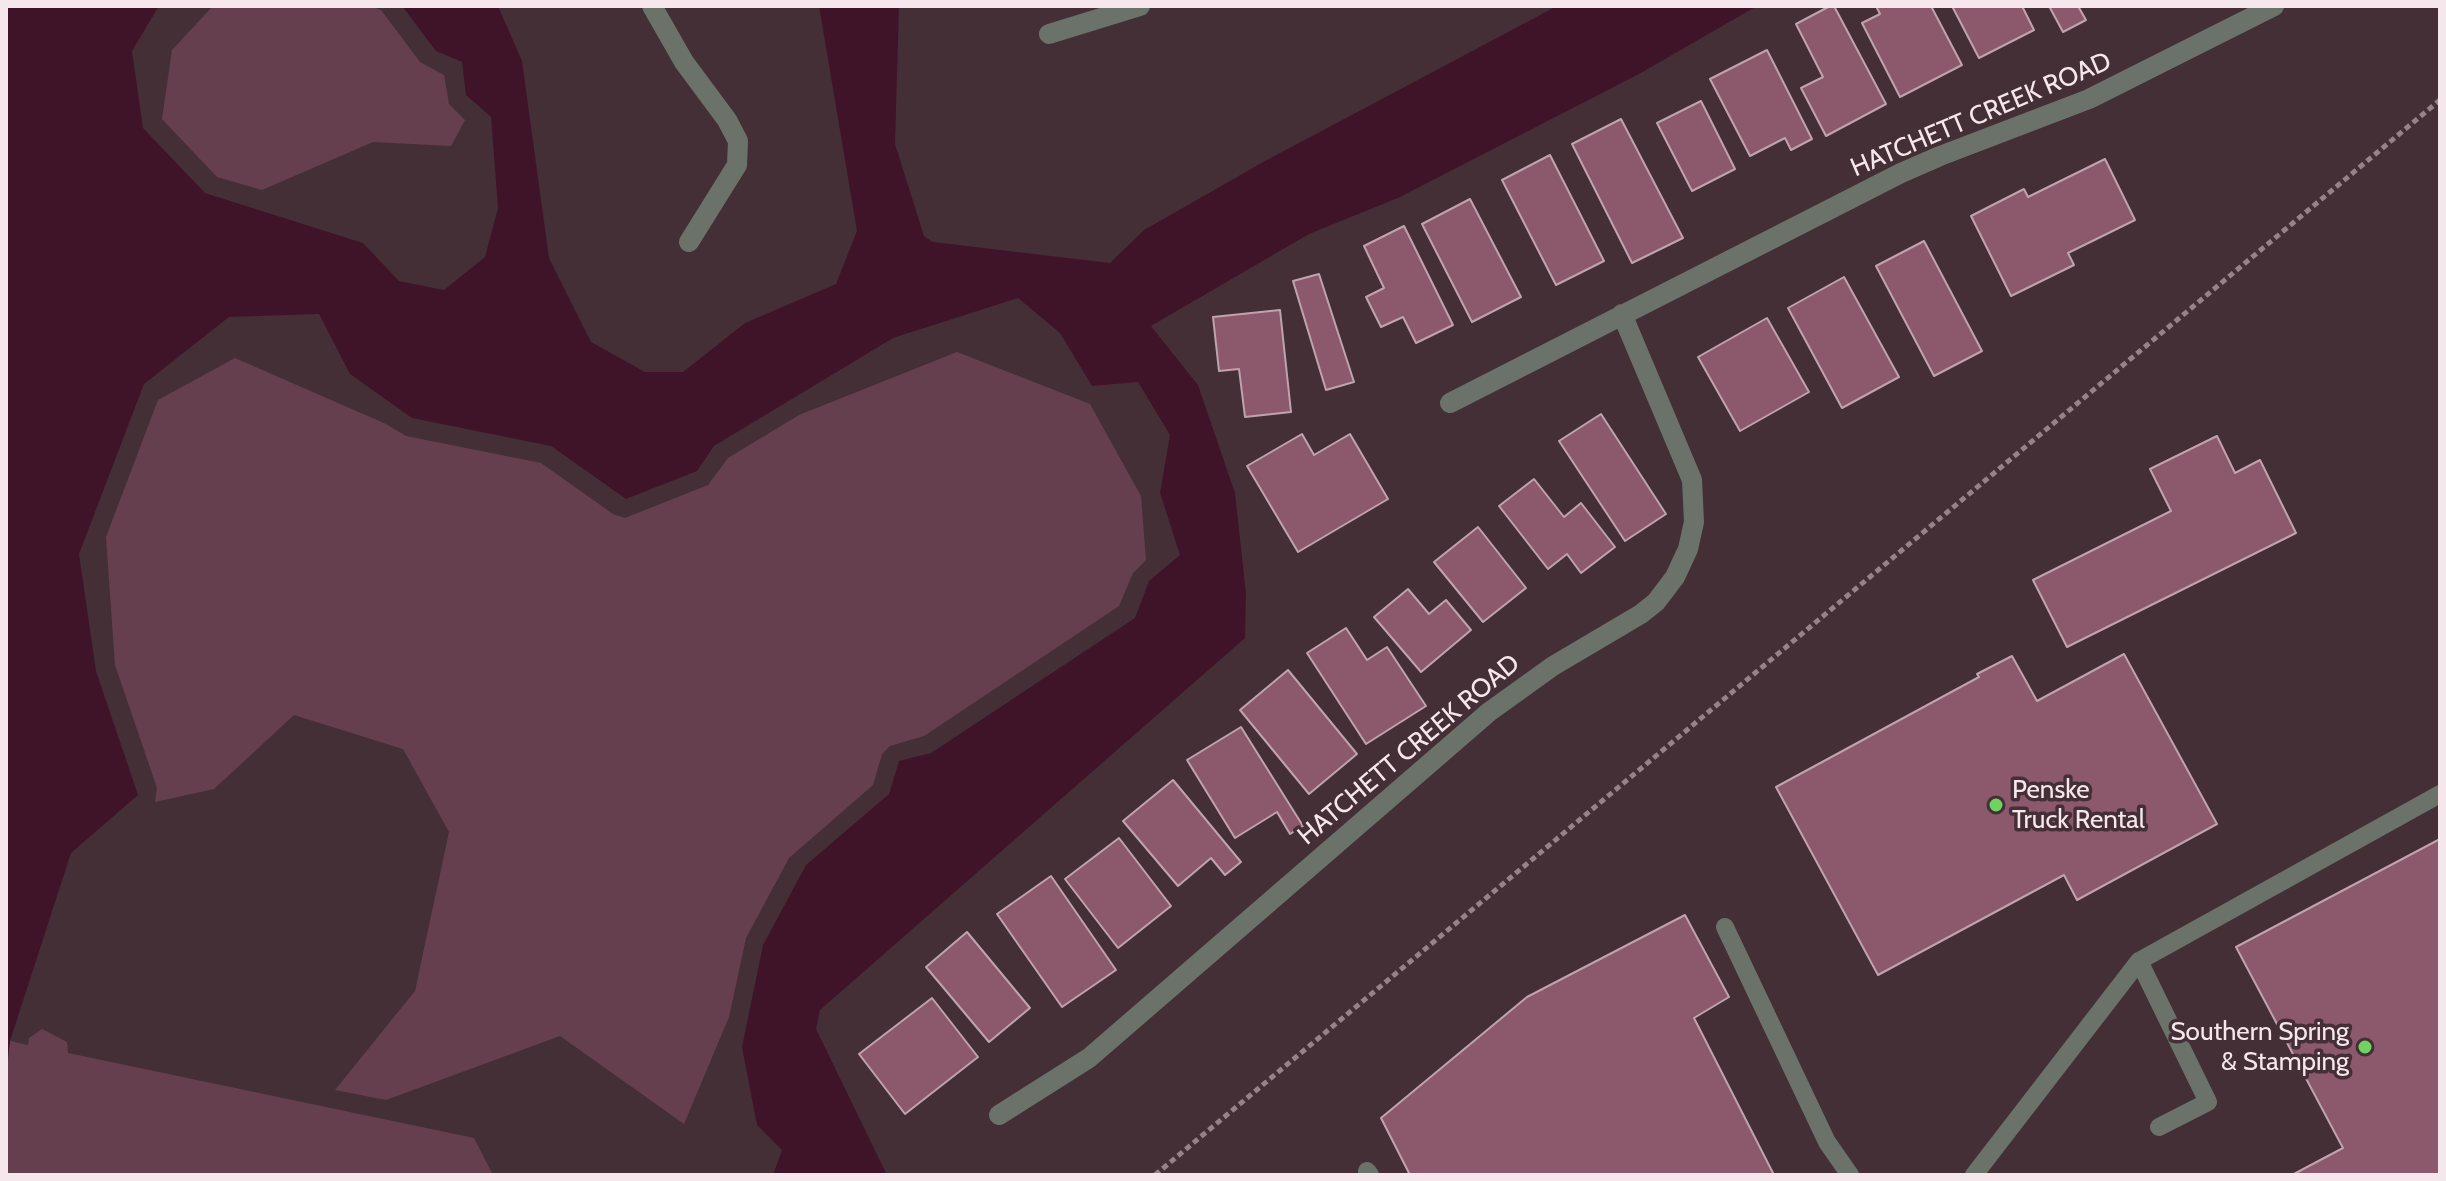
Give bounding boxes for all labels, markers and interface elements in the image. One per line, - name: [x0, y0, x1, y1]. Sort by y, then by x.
- street label: HATCHETT CREEK ROAD: [1846, 46, 2116, 184]
- street label: HATCHETT CREEK ROAD: [1292, 648, 1526, 852]
- place label: Penske Truck Rental: [2012, 774, 2145, 836]
- marker: Penske Truck Rental: [1987, 796, 2005, 814]
- place label: Southern Spring & Stamping: [2170, 1016, 2349, 1078]
- marker: Southern Spring & Stamping: [2356, 1038, 2374, 1056]

